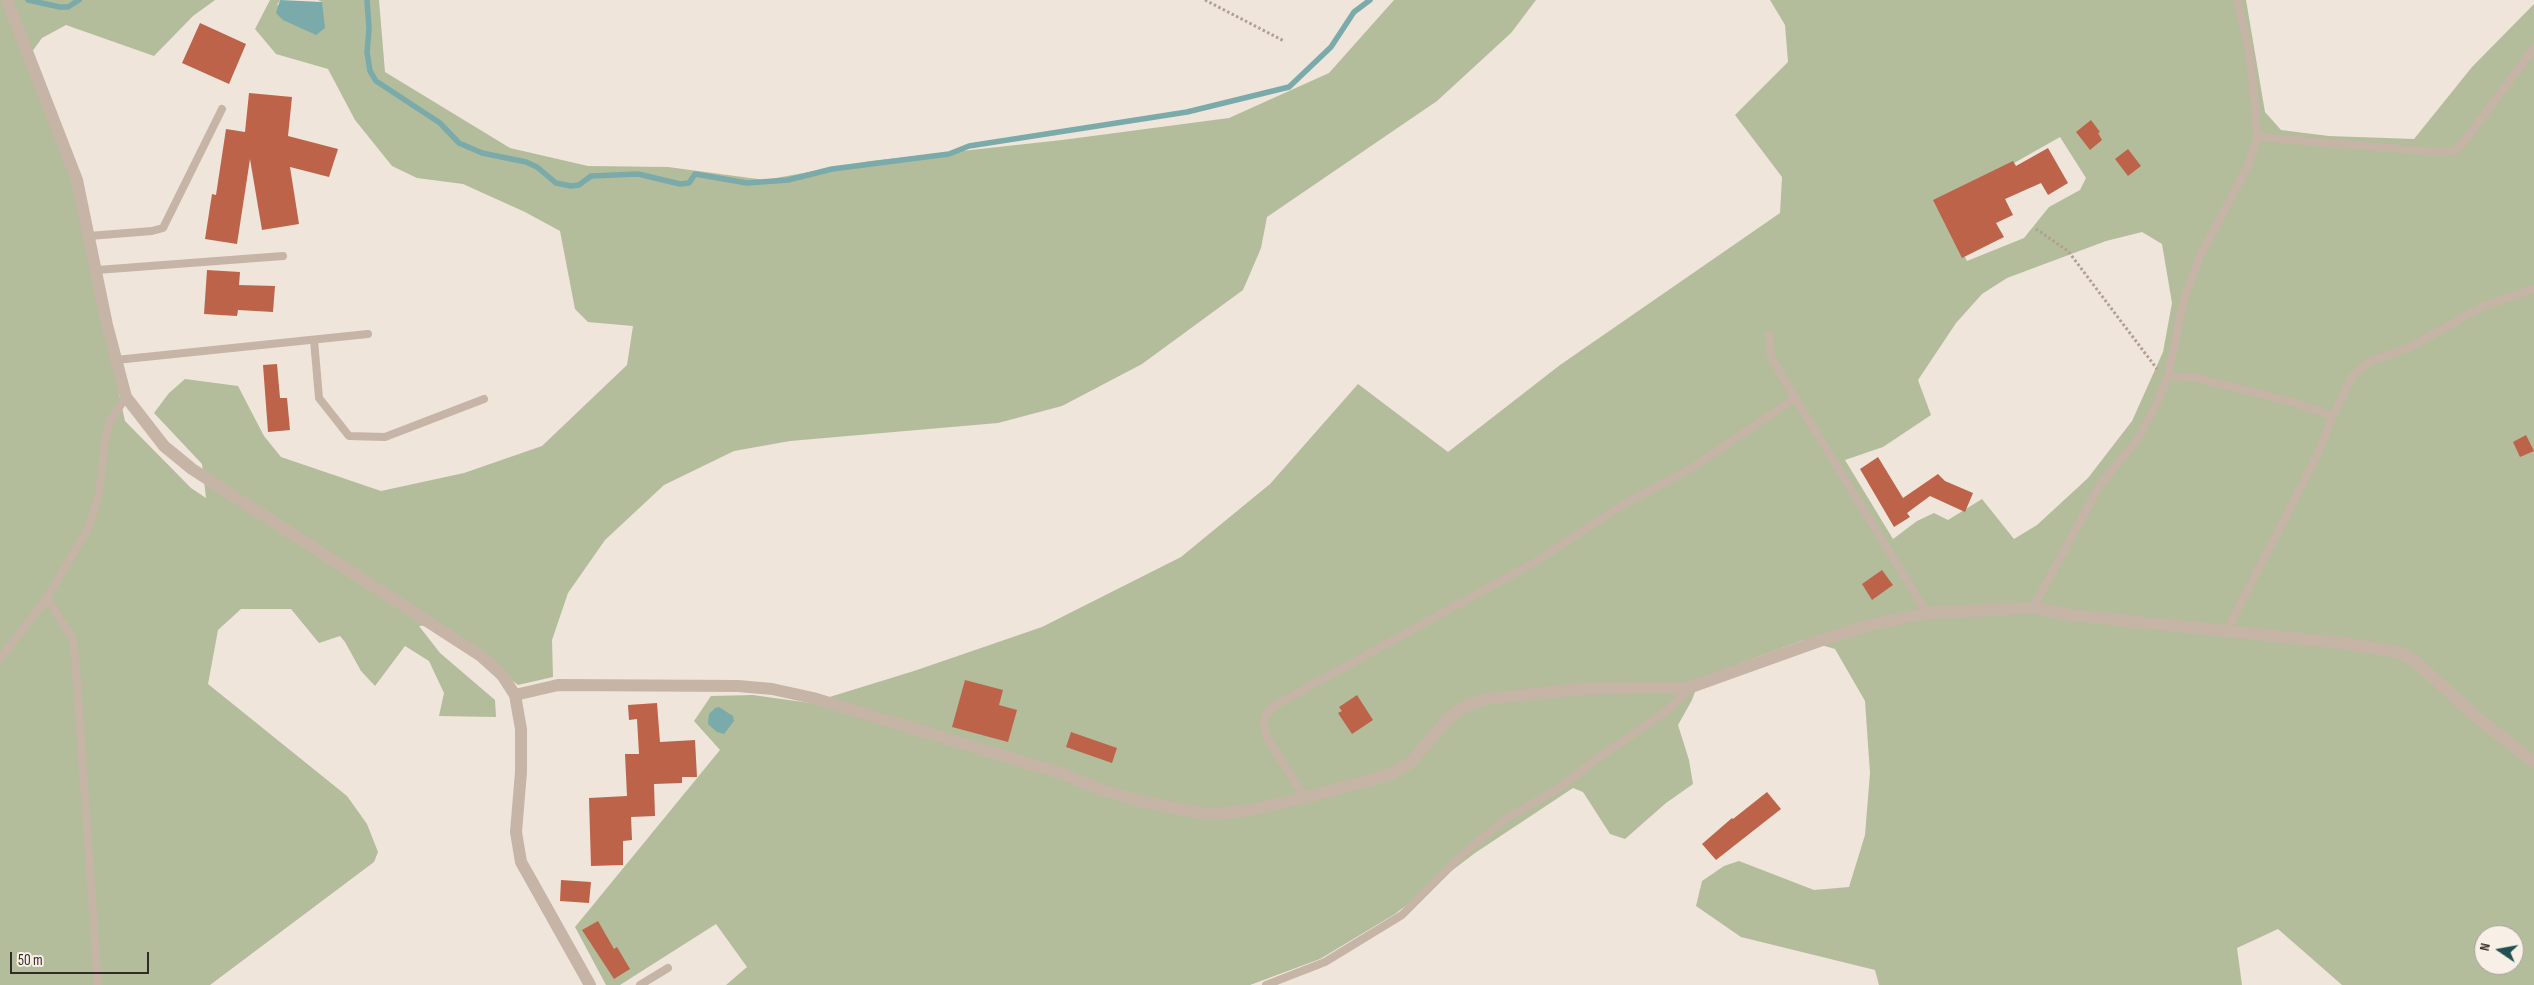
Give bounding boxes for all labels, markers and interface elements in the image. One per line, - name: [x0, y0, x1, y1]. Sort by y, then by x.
- north arrow: [2474, 925, 2524, 975]
- scale bar: [12, 942, 151, 974]
- text: N: [2476, 942, 2494, 952]
- text: 50 m: [18, 951, 43, 970]

